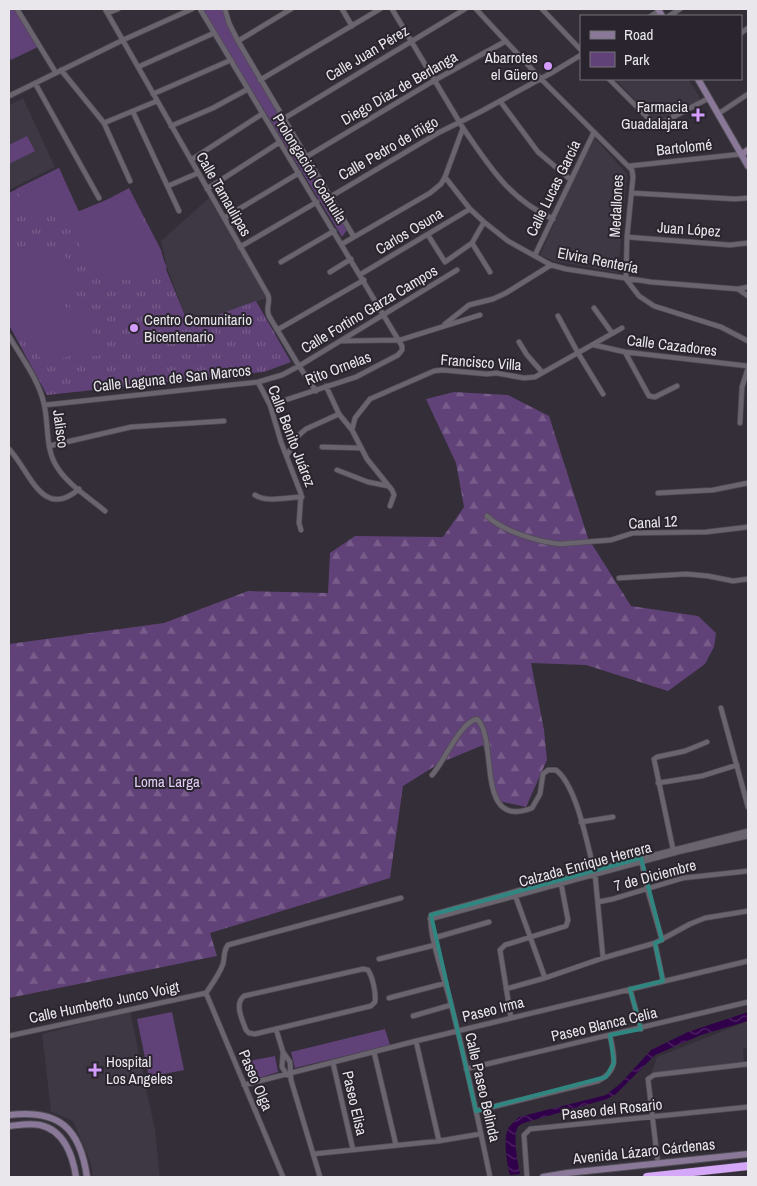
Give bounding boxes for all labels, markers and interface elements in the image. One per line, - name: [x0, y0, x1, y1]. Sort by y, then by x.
- legend: [580, 15, 742, 80]
- street label: Calle Juan Pérez: [321, 20, 413, 86]
- text: Road: [624, 24, 653, 45]
- street label: Diego Díaz de Berlanga: [337, 46, 461, 130]
- place label: Abarrotes el Güero: [484, 47, 538, 85]
- text: Park: [624, 49, 650, 70]
- marker: Abarrotes el Güero: [542, 60, 554, 72]
- place label: Farmacia Guadalajara: [621, 96, 688, 134]
- street label: Prolongación Coahuila: [268, 109, 352, 227]
- marker: Farmacia Guadalajara: [692, 109, 704, 121]
- street label: Calle Pedro de Iñigo: [334, 111, 442, 185]
- street label: Bartolomé: [655, 134, 713, 160]
- street label: Calle Lucas García: [521, 136, 585, 240]
- street label: Calle Tamaulipas: [191, 148, 257, 240]
- street label: Medallones: [604, 174, 628, 238]
- street label: Carlos Osuna: [371, 203, 447, 259]
- street label: Juan López: [657, 216, 721, 242]
- street label: Elvira Rentería: [556, 242, 640, 278]
- street label: Calle Fortino Garza Campos: [297, 260, 441, 358]
- place label: Centro Comunitario Bicentenario: [144, 309, 252, 347]
- marker: Centro Comunitario Bicentenario: [128, 322, 140, 334]
- street label: Calle Cazadores: [626, 329, 718, 361]
- street label: Rito Ornelas: [302, 346, 374, 390]
- street label: Francisco Villa: [440, 349, 522, 375]
- street label: Calle Laguna de San Marcos: [92, 359, 252, 397]
- street label: Calle Benito Juárez: [263, 382, 321, 490]
- street label: Jalisco: [48, 409, 74, 450]
- street label: Canal 12: [628, 510, 678, 534]
- park label: Loma Larga: [134, 771, 200, 792]
- street label: Calzada Enrique Herrera: [516, 836, 654, 892]
- street label: 7 de Diciembre: [612, 854, 698, 896]
- street label: Calle Humberto Junco Voigt: [27, 976, 182, 1028]
- street label: Paseo Irma: [460, 991, 526, 1027]
- street label: Paseo Blanca Celia: [549, 1002, 659, 1046]
- street label: Calle Paseo Belinda: [460, 1030, 506, 1144]
- street label: Paseo Olga: [234, 1046, 278, 1114]
- place label: Hospital Los Angeles: [106, 1051, 173, 1089]
- marker: Hospital Los Angeles: [88, 1063, 102, 1077]
- street label: Paseo Elisa: [337, 1069, 373, 1137]
- street label: Paseo del Rosario: [561, 1093, 664, 1125]
- street label: Avenida Lázaro Cárdenas: [571, 1133, 716, 1169]

